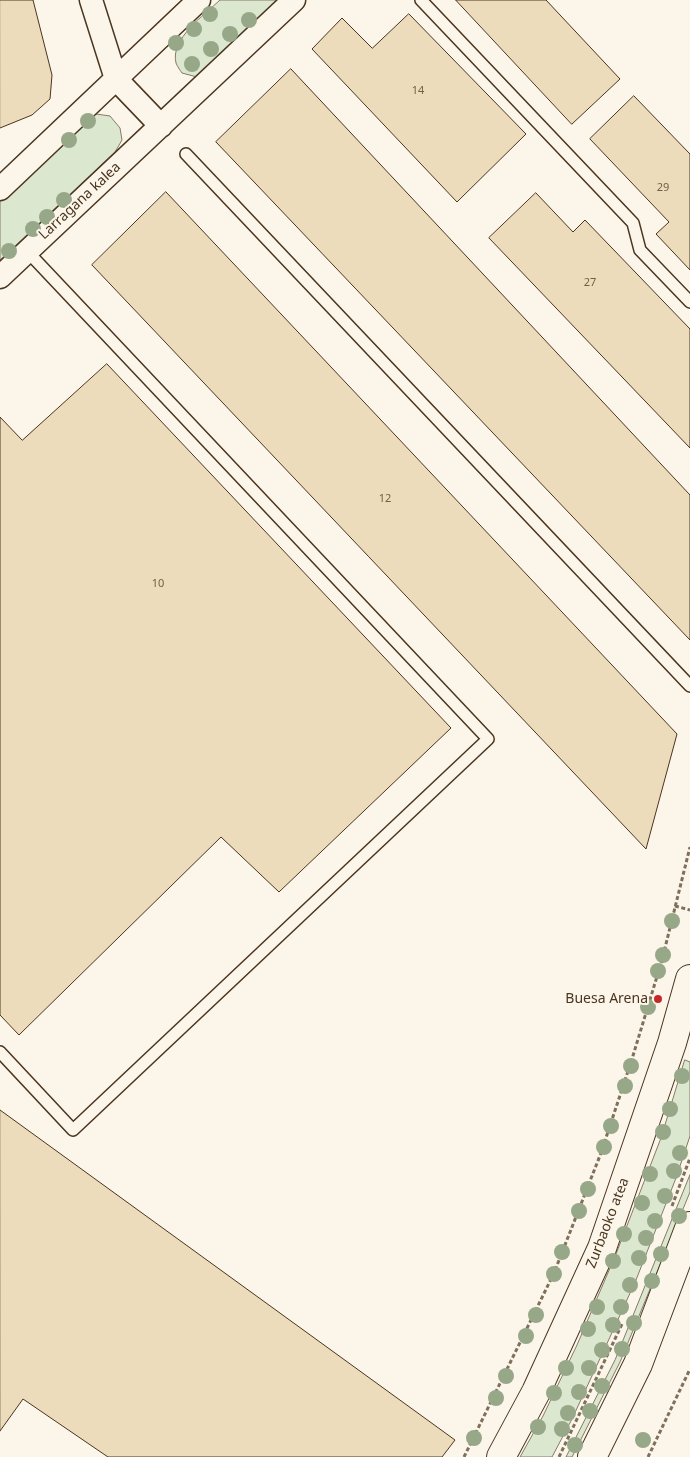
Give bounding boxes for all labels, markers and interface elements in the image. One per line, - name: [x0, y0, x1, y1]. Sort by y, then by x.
- house number: 14: [412, 84, 424, 98]
- street label: Larragana kalea: [36, 159, 124, 243]
- house number: 29: [657, 181, 669, 195]
- house number: 27: [584, 276, 596, 290]
- house number: 12: [379, 492, 391, 506]
- house number: 10: [152, 577, 164, 591]
- place label: Buesa Arena: [565, 991, 648, 1007]
- marker: Buesa Arena: [652, 993, 664, 1005]
- street label: Zurbaoko atea: [583, 1175, 633, 1271]

